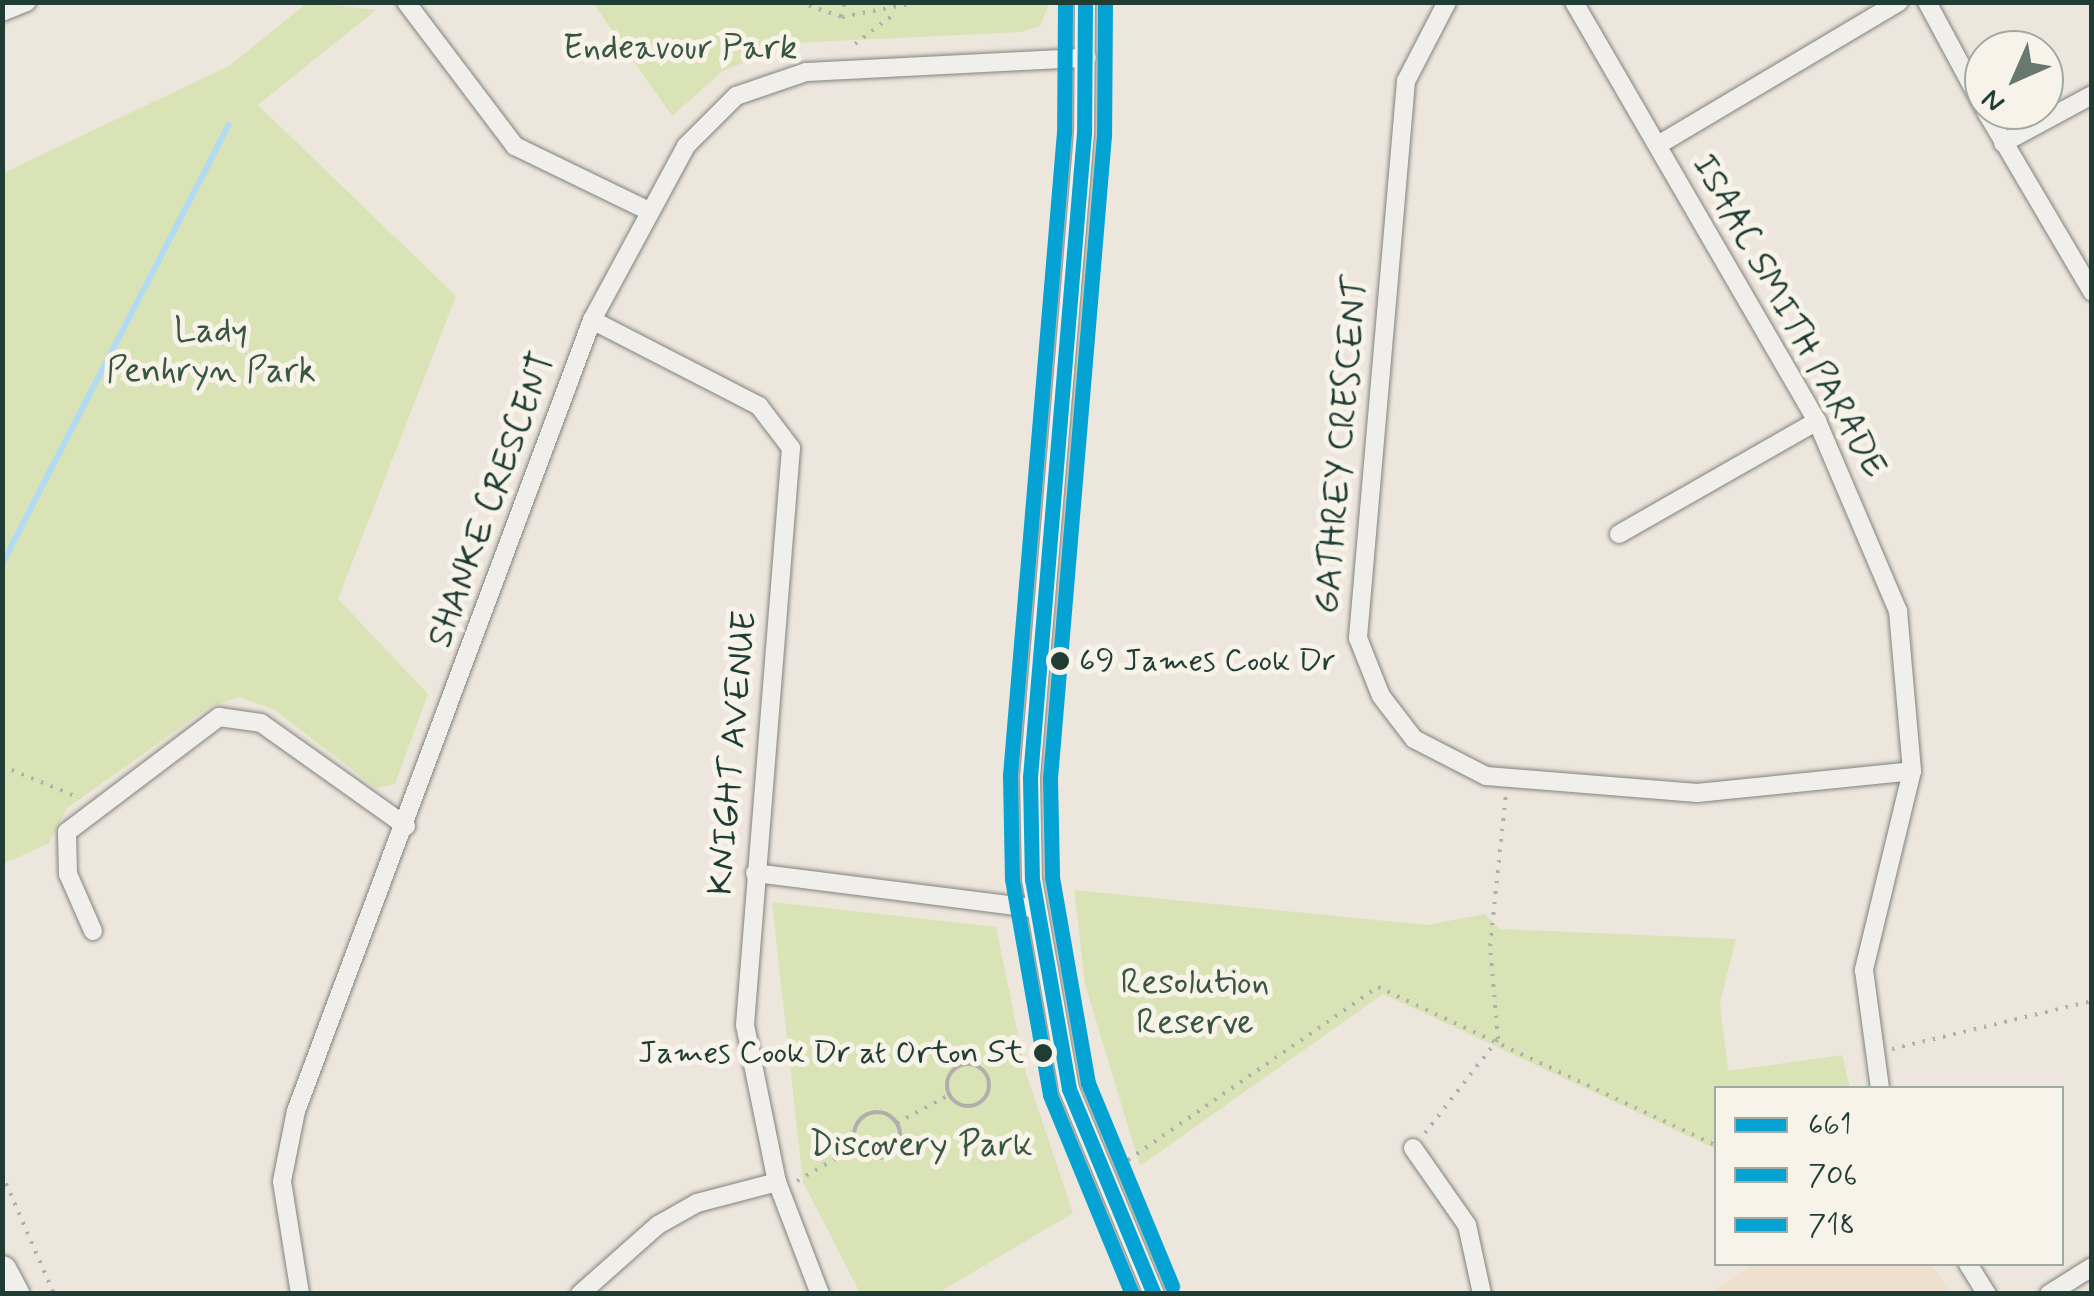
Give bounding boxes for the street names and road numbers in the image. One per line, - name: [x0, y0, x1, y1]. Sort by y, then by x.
- street label: ISAAC SMITH PARADE: [1682, 147, 1896, 485]
- street label: GATHREY CRESCENT: [1306, 271, 1378, 619]
- street label: SHANKE CRESCENT: [417, 340, 567, 660]
- street label: KNIGHT AVENUE: [700, 610, 766, 896]

